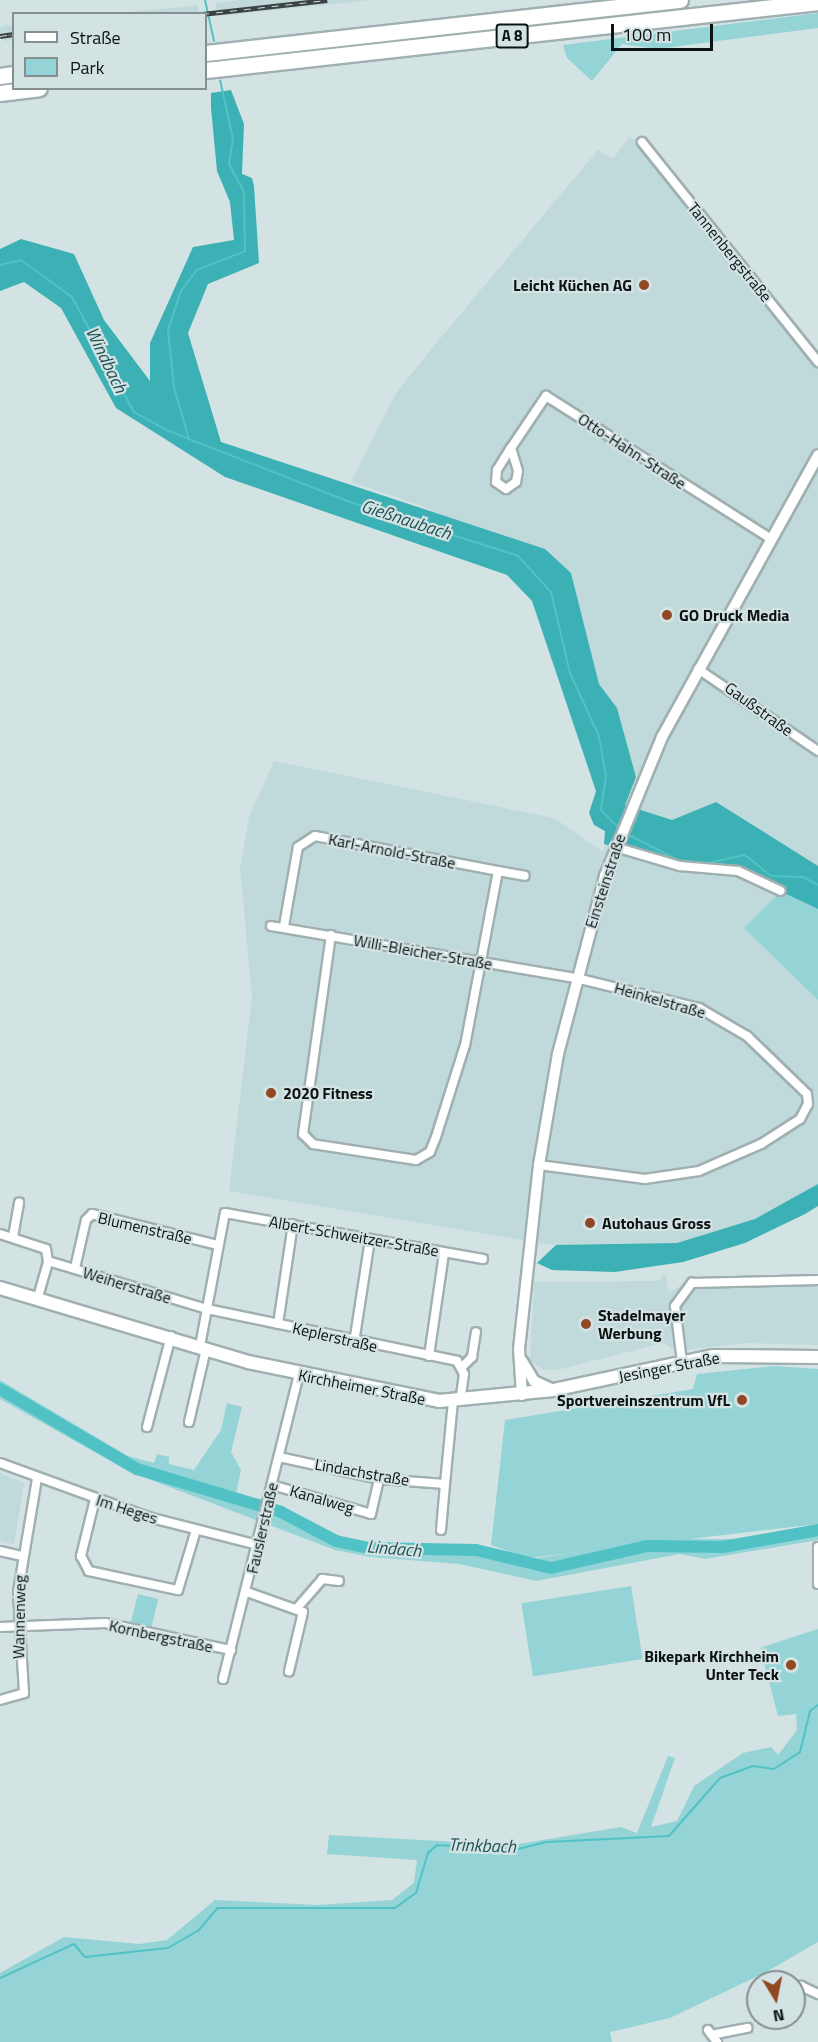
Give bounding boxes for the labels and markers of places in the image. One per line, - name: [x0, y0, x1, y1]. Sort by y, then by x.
- place label: Leicht Küchen AG: [513, 275, 632, 295]
- marker: Leicht Küchen AG: [637, 278, 651, 292]
- place label: GO Druck Media: [679, 605, 790, 625]
- marker: GO Druck Media: [660, 608, 674, 622]
- place label: 2020 Fitness: [283, 1083, 373, 1103]
- marker: 2020 Fitness: [264, 1086, 278, 1100]
- place label: Autohaus Gross: [602, 1213, 711, 1233]
- marker: Autohaus Gross: [583, 1216, 597, 1230]
- place label: Stadelmayer Werbung: [598, 1305, 685, 1343]
- marker: Stadelmayer Werbung: [579, 1317, 593, 1331]
- place label: Sportvereinszentrum VfL: [557, 1390, 730, 1410]
- marker: Sportvereinszentrum VfL: [735, 1393, 749, 1407]
- place label: Bikepark Kirchheim Unter Teck: [644, 1646, 779, 1684]
- marker: Bikepark Kirchheim Unter Teck: [784, 1658, 798, 1672]

